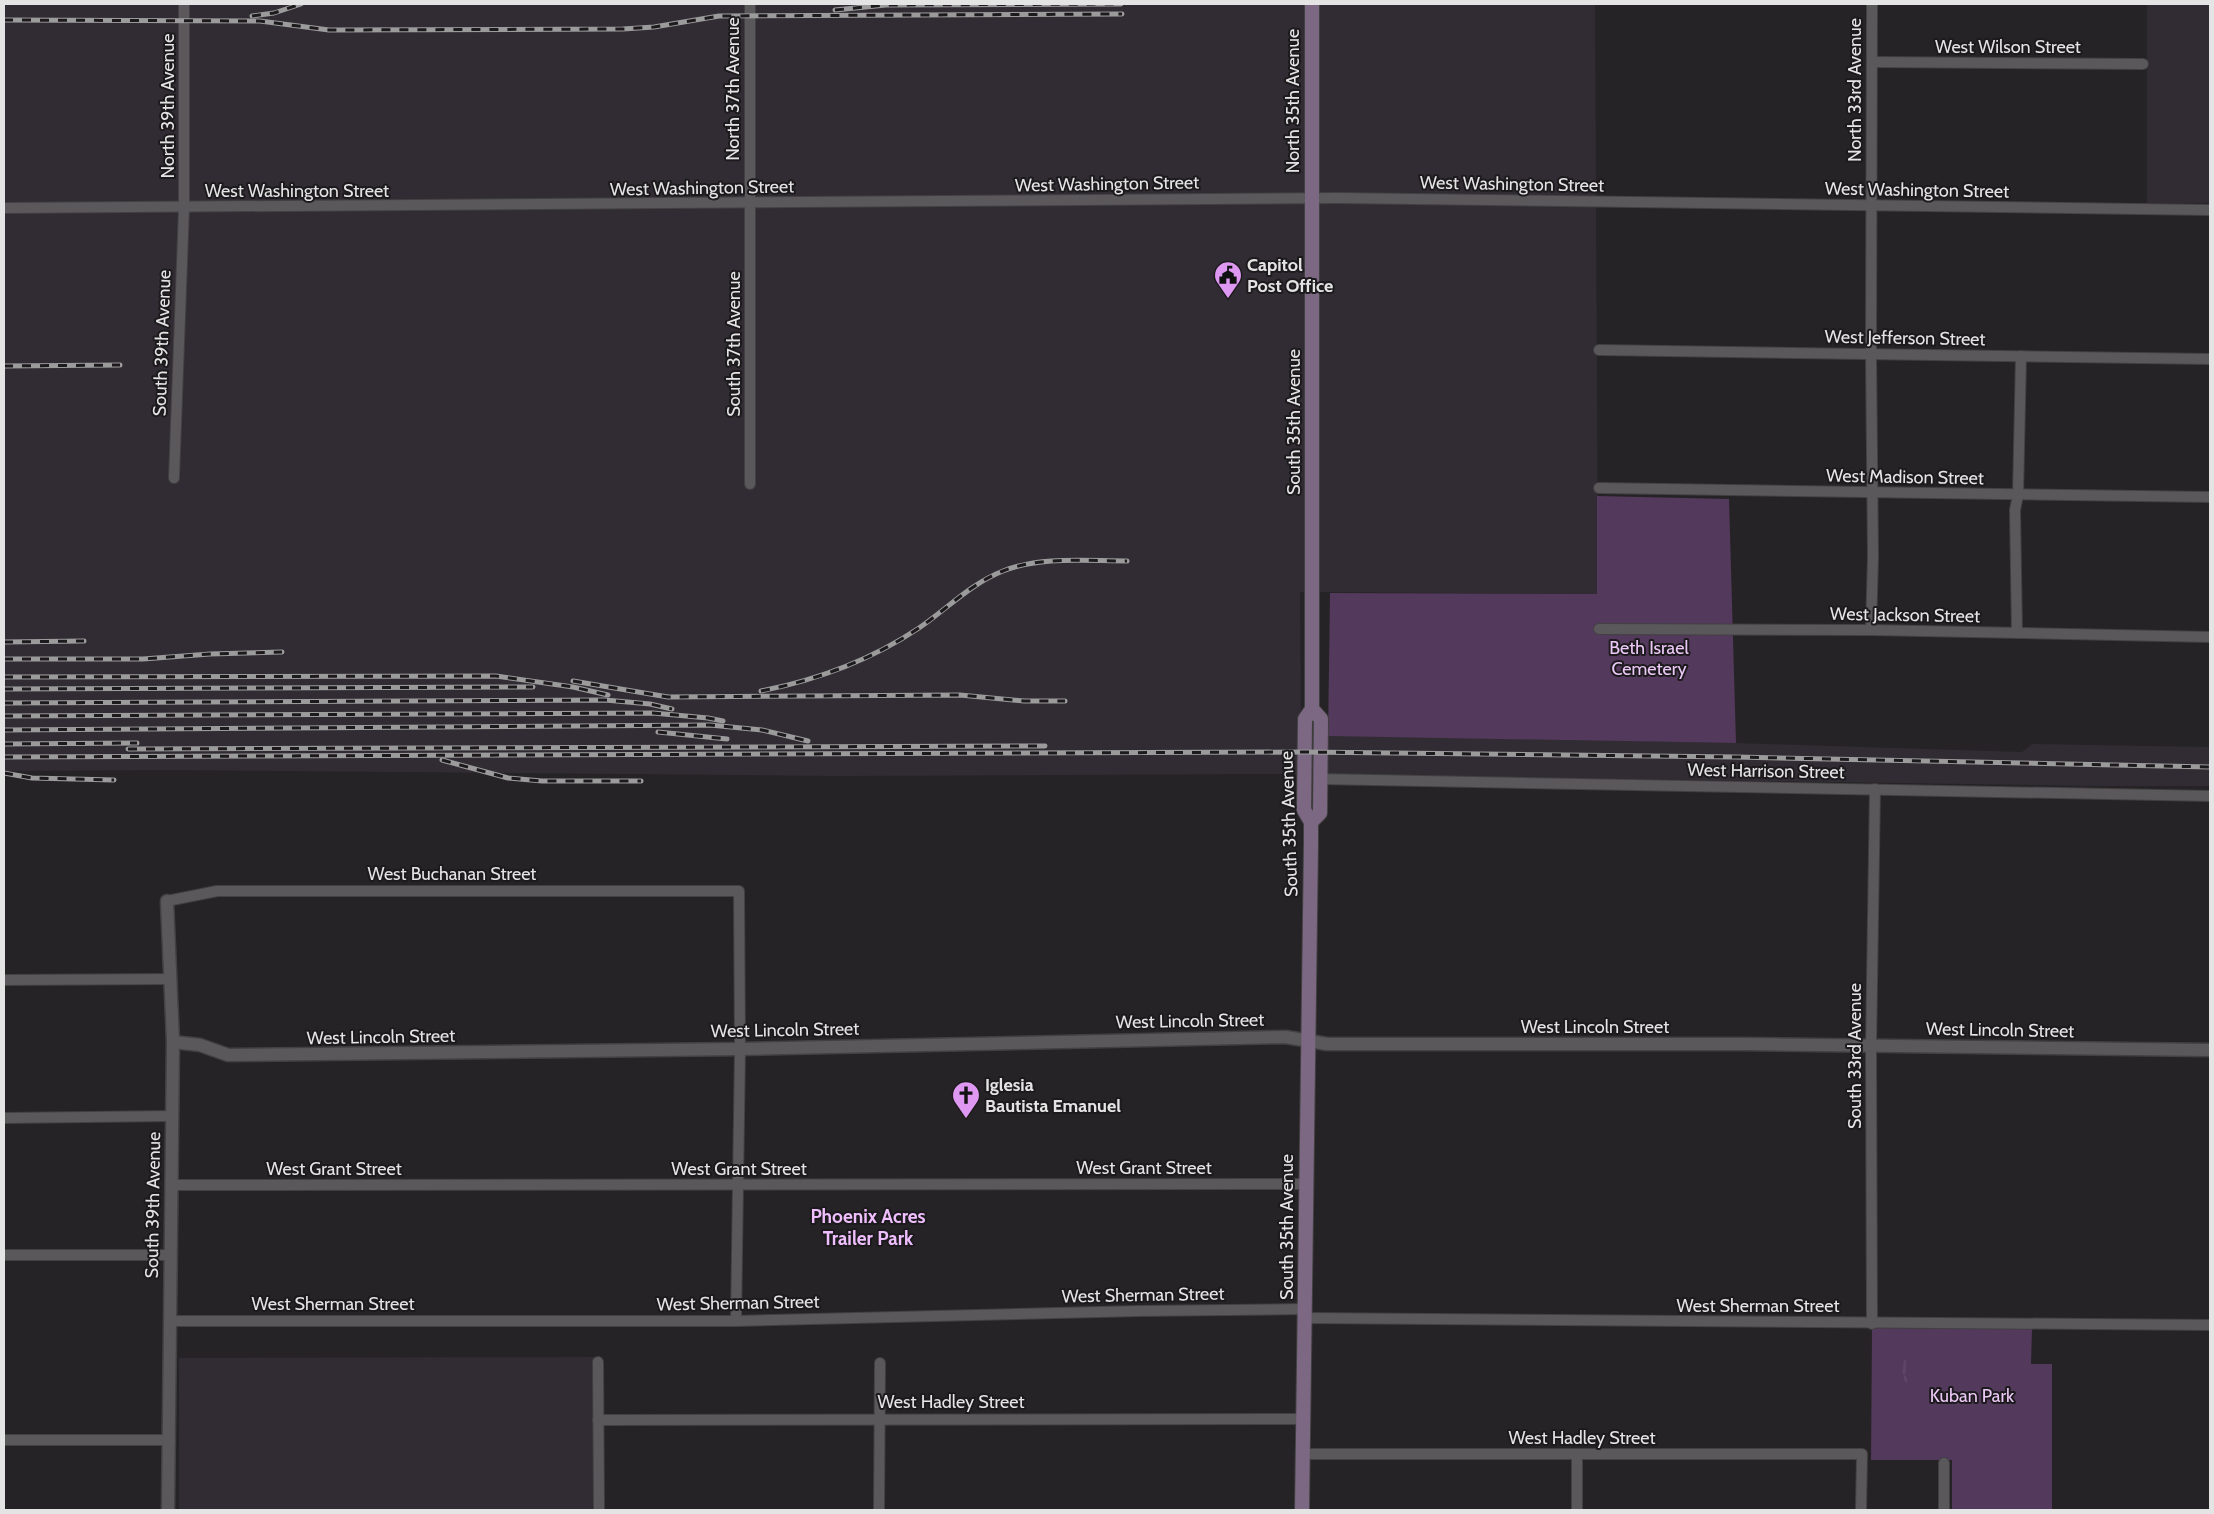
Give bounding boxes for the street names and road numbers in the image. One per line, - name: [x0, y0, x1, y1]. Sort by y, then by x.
- street label: North 37th Avenue: [722, 17, 744, 161]
- street label: North 33rd Avenue: [1844, 18, 1866, 162]
- street label: North 35th Avenue: [1282, 29, 1304, 173]
- street label: North 39th Avenue: [157, 34, 179, 178]
- street label: West Wilson Street: [1935, 36, 2081, 58]
- street label: West Washington Street: [1015, 171, 1199, 197]
- street label: West Washington Street: [1420, 171, 1604, 197]
- street label: West Washington Street: [610, 175, 794, 201]
- street label: West Washington Street: [1825, 177, 2009, 203]
- street label: West Washington Street: [205, 180, 389, 202]
- street label: South 39th Avenue: [148, 269, 176, 417]
- street label: South 37th Avenue: [723, 271, 745, 417]
- street label: West Jefferson Street: [1824, 326, 1986, 350]
- street label: South 35th Avenue: [1283, 349, 1305, 495]
- street label: West Madison Street: [1826, 465, 1984, 489]
- street label: West Jackson Street: [1830, 603, 1980, 627]
- street label: South 35th Avenue: [1275, 751, 1303, 897]
- street label: West Harrison Street: [1687, 759, 1845, 783]
- street label: West Buchanan Street: [368, 863, 536, 885]
- street label: South 33rd Avenue: [1844, 983, 1866, 1129]
- street label: West Lincoln Street: [1116, 1009, 1264, 1033]
- street label: West Lincoln Street: [1521, 1016, 1669, 1038]
- street label: West Lincoln Street: [711, 1018, 859, 1042]
- street label: West Lincoln Street: [1926, 1018, 2074, 1042]
- street label: West Lincoln Street: [307, 1025, 455, 1049]
- street label: South 39th Avenue: [141, 1131, 165, 1279]
- street label: South 35th Avenue: [1276, 1154, 1298, 1300]
- street label: West Grant Street: [1076, 1157, 1212, 1179]
- street label: West Grant Street: [266, 1158, 402, 1180]
- street label: West Grant Street: [671, 1158, 807, 1180]
- street label: West Sherman Street: [1061, 1283, 1225, 1307]
- street label: West Sherman Street: [656, 1291, 820, 1315]
- street label: West Sherman Street: [252, 1293, 414, 1315]
- street label: West Sherman Street: [1677, 1295, 1839, 1317]
- street label: West Hadley Street: [878, 1391, 1024, 1413]
- street label: West Hadley Street: [1509, 1427, 1655, 1449]

